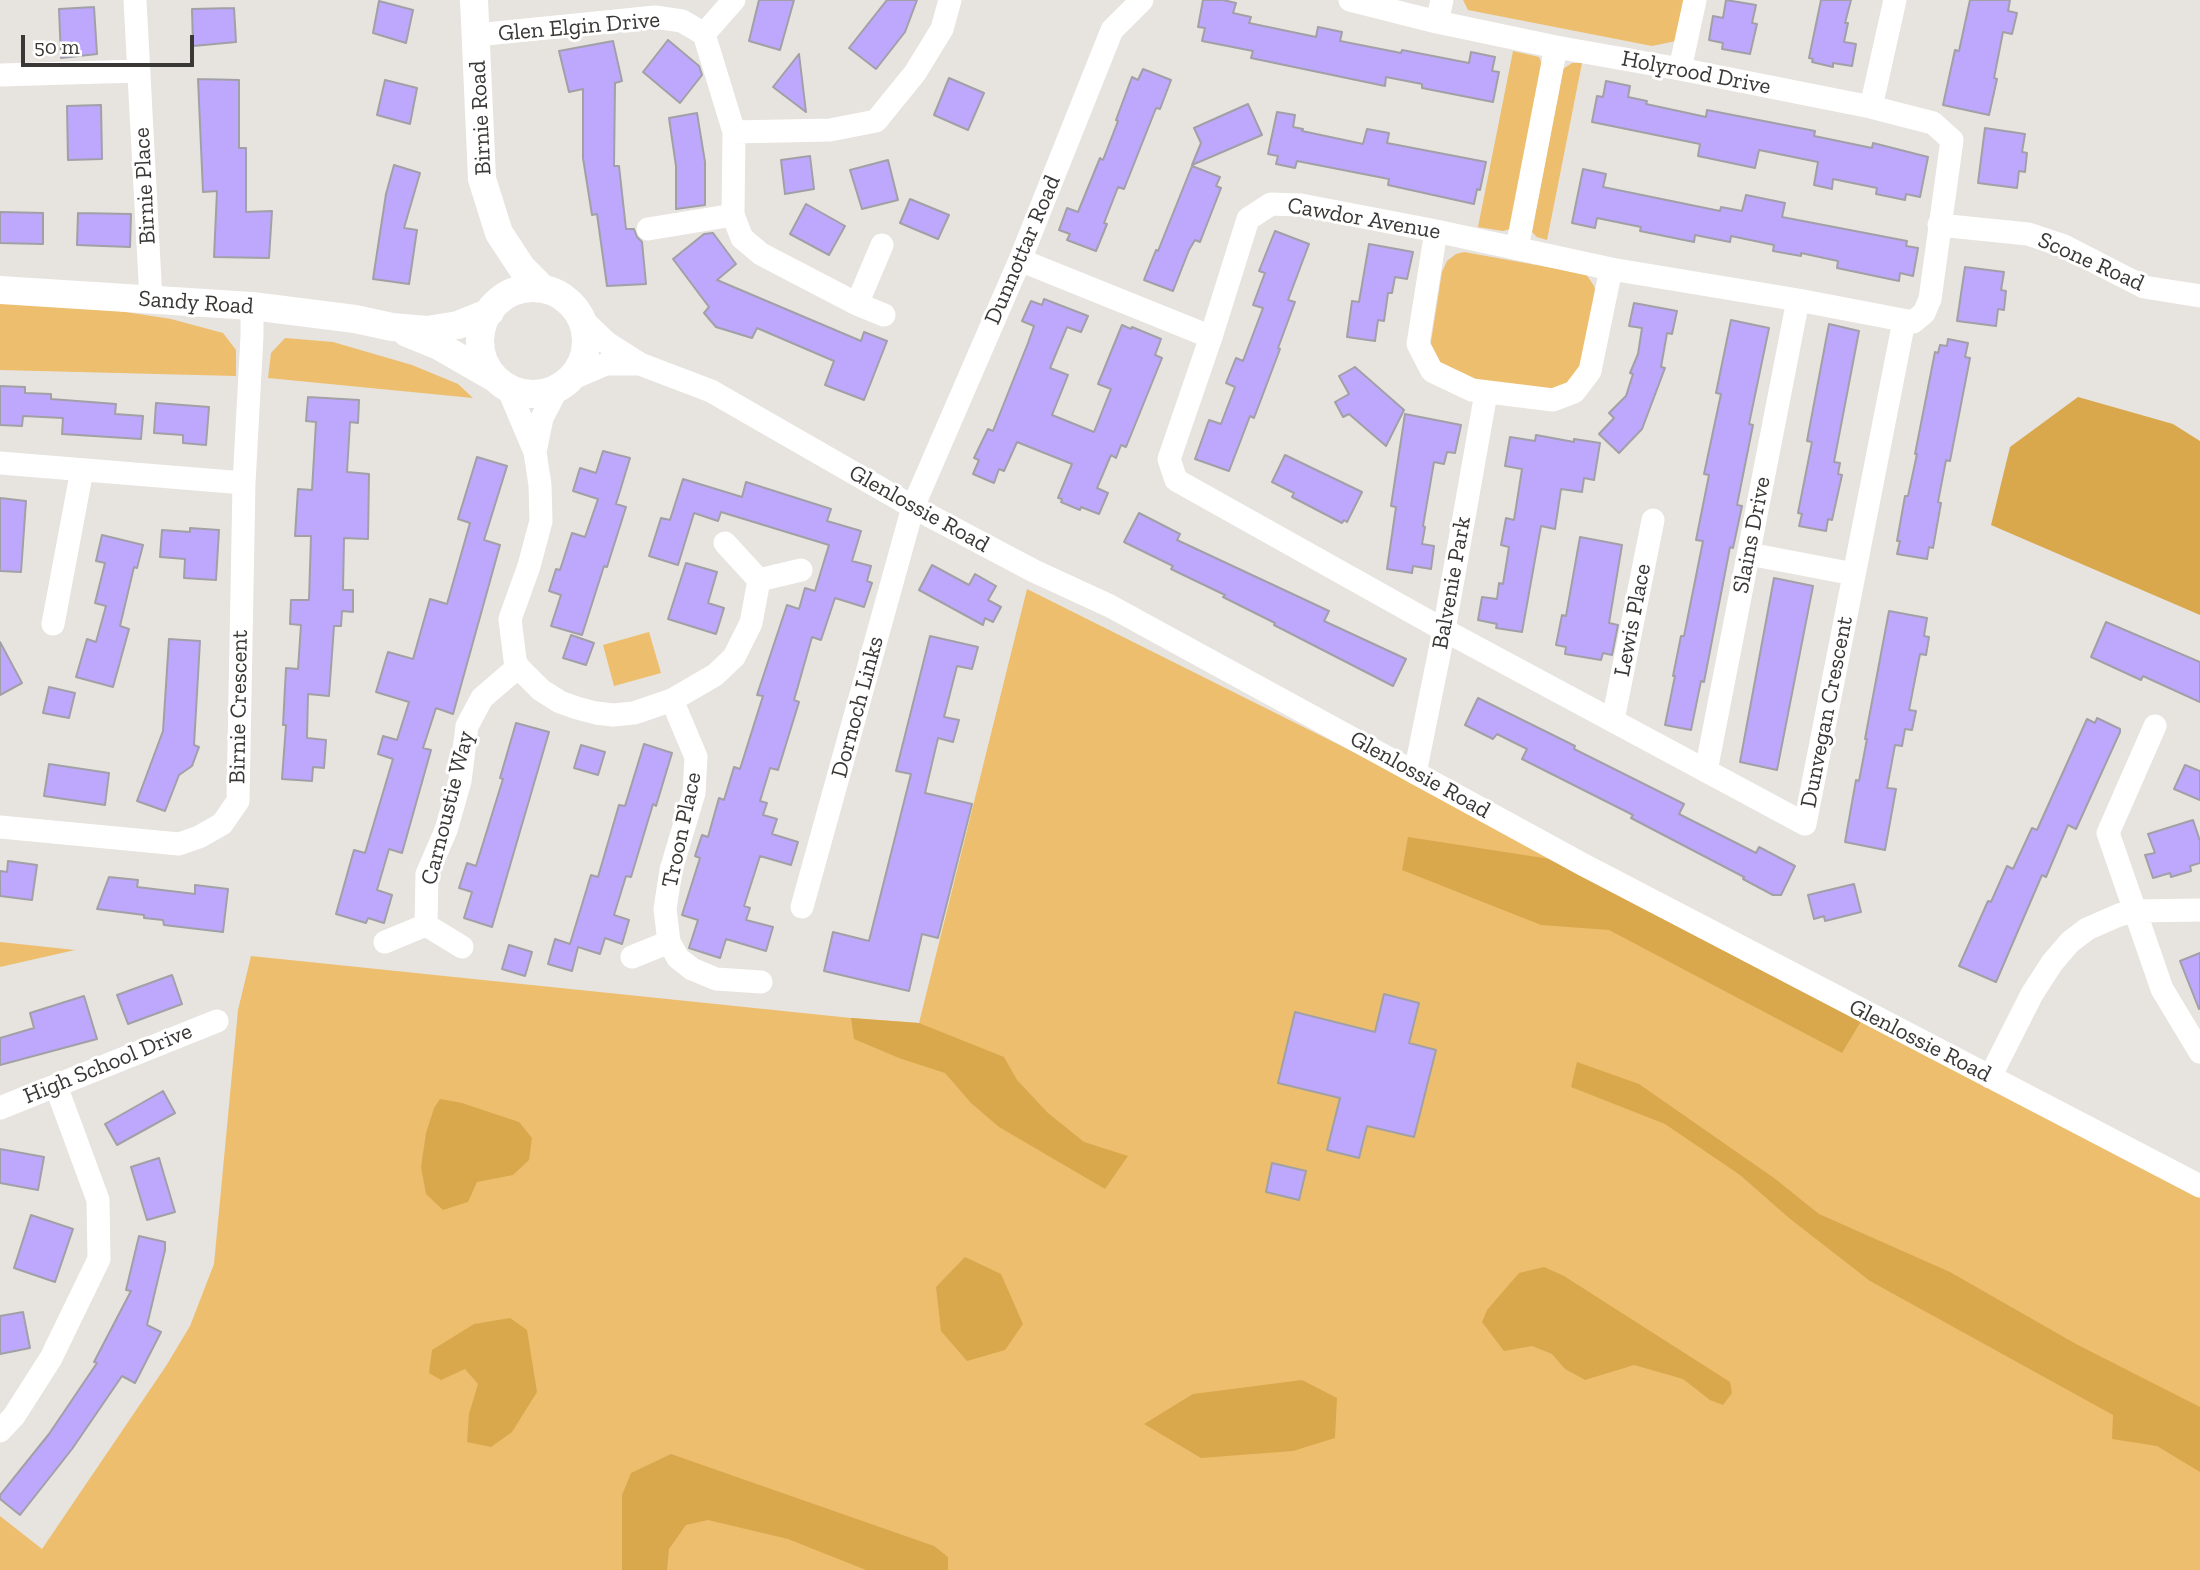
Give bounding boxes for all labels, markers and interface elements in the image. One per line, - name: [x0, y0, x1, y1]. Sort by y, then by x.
- street label: Glen Elgin Drive: [497, 6, 661, 48]
- scale bar: [24, 21, 198, 65]
- text: 50 m: [34, 34, 80, 59]
- street label: Holyrood Drive: [1619, 45, 1773, 101]
- street label: Birnie Road: [464, 60, 498, 176]
- street label: Birnie Place: [128, 127, 162, 245]
- street label: Dunnottar Road: [979, 171, 1067, 329]
- street label: Cawdor Avenue: [1285, 192, 1443, 246]
- street label: Scone Road: [2034, 226, 2148, 298]
- street label: Sandy Road: [137, 285, 255, 321]
- street label: Glenlossie Road: [844, 459, 994, 559]
- street label: Slains Drive: [1727, 474, 1777, 596]
- street label: Balvenie Park: [1427, 514, 1477, 652]
- street label: Lewis Place: [1609, 561, 1657, 679]
- street label: Dunvegan Crescent: [1795, 614, 1859, 810]
- street label: Birnie Crescent: [224, 630, 254, 784]
- street label: Dornoch Links: [826, 633, 890, 781]
- street label: Glenlossie Road: [1345, 725, 1495, 825]
- street label: Carnoustie Way: [416, 728, 480, 888]
- street label: Troon Place: [656, 770, 708, 890]
- street label: Glenlossie Road: [1844, 993, 1996, 1089]
- street label: High School Drive: [20, 1018, 196, 1110]

